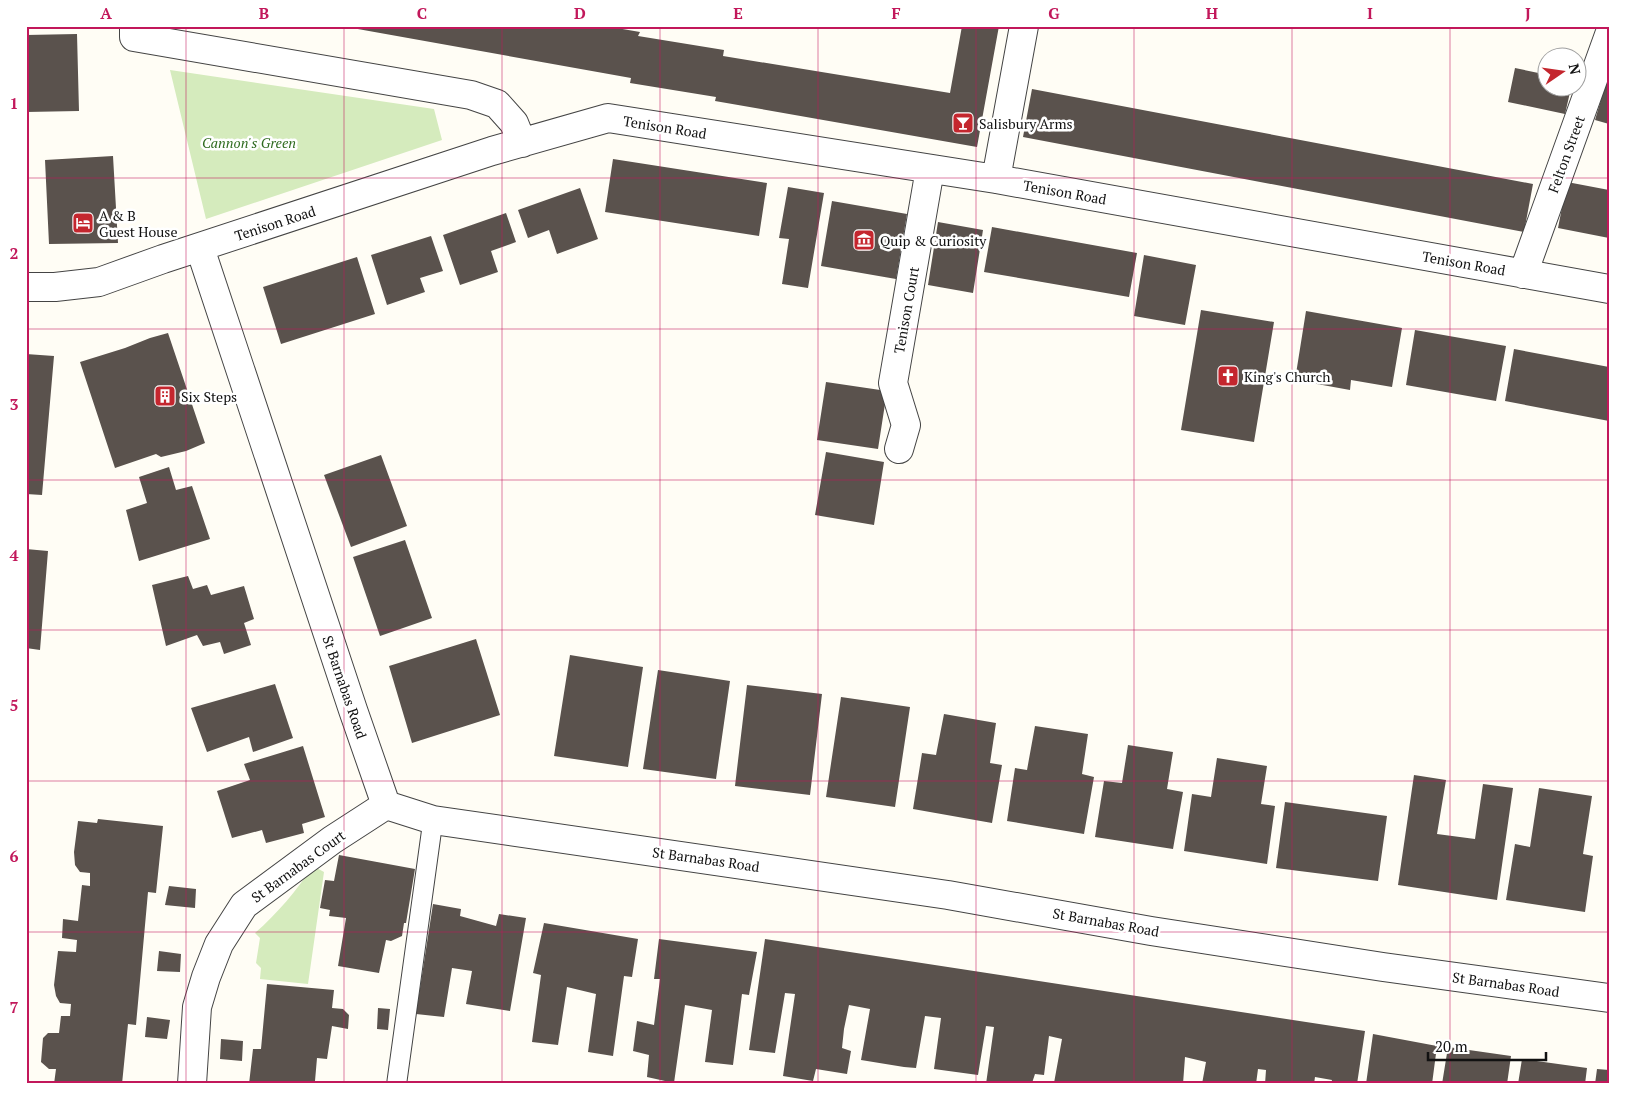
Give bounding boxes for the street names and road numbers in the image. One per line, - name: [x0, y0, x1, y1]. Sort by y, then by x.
- street label: Tenison Road: [622, 111, 708, 143]
- street label: Felton Street: [1543, 112, 1589, 195]
- street label: Tenison Road: [1022, 175, 1108, 209]
- street label: Tenison Road: [232, 201, 318, 245]
- street label: Tenison Road: [1421, 246, 1507, 280]
- street label: Tenison Court: [889, 264, 923, 355]
- street label: St Barnabas Road: [318, 633, 372, 741]
- street label: St Barnabas Court: [247, 825, 349, 907]
- street label: St Barnabas Road: [651, 842, 761, 876]
- street label: St Barnabas Road: [1051, 903, 1161, 941]
- street label: St Barnabas Road: [1451, 967, 1561, 1001]

